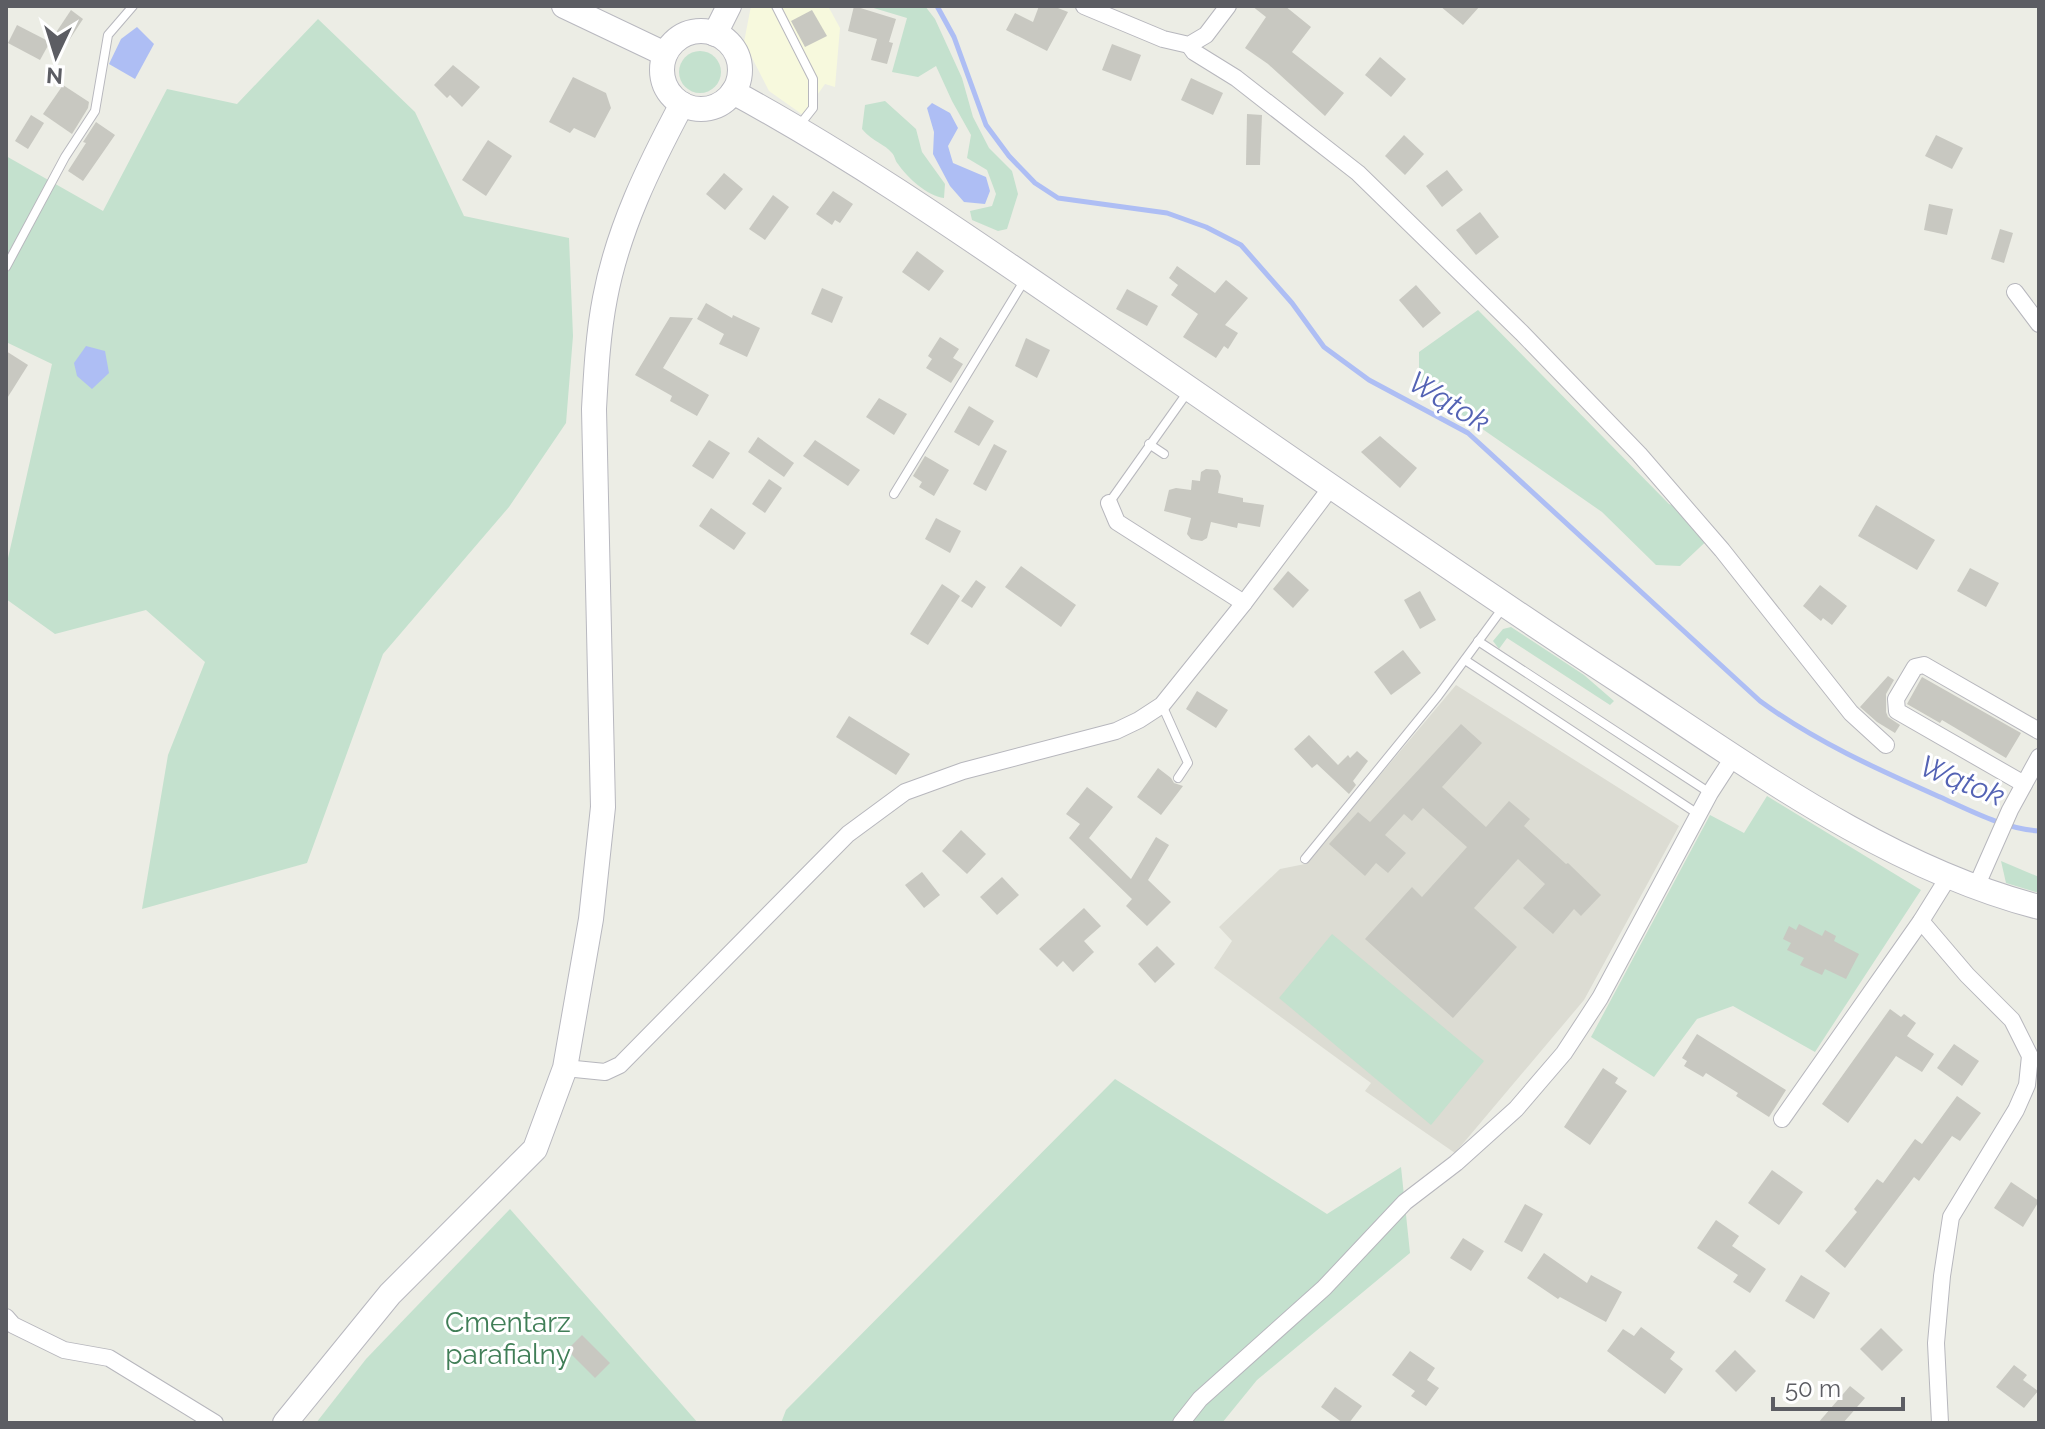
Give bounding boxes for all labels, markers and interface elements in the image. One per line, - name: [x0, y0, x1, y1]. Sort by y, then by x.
- north arrow: [16, 16, 96, 96]
- text: N: [45, 62, 64, 90]
- water label: Wątok: [1402, 364, 1496, 439]
- water label: Wątok: [1915, 748, 2010, 813]
- park label: Cmentarz parafialny: [445, 1306, 571, 1371]
- scale bar: [1773, 1361, 1903, 1411]
- text: 50 m: [1785, 1374, 1841, 1403]

